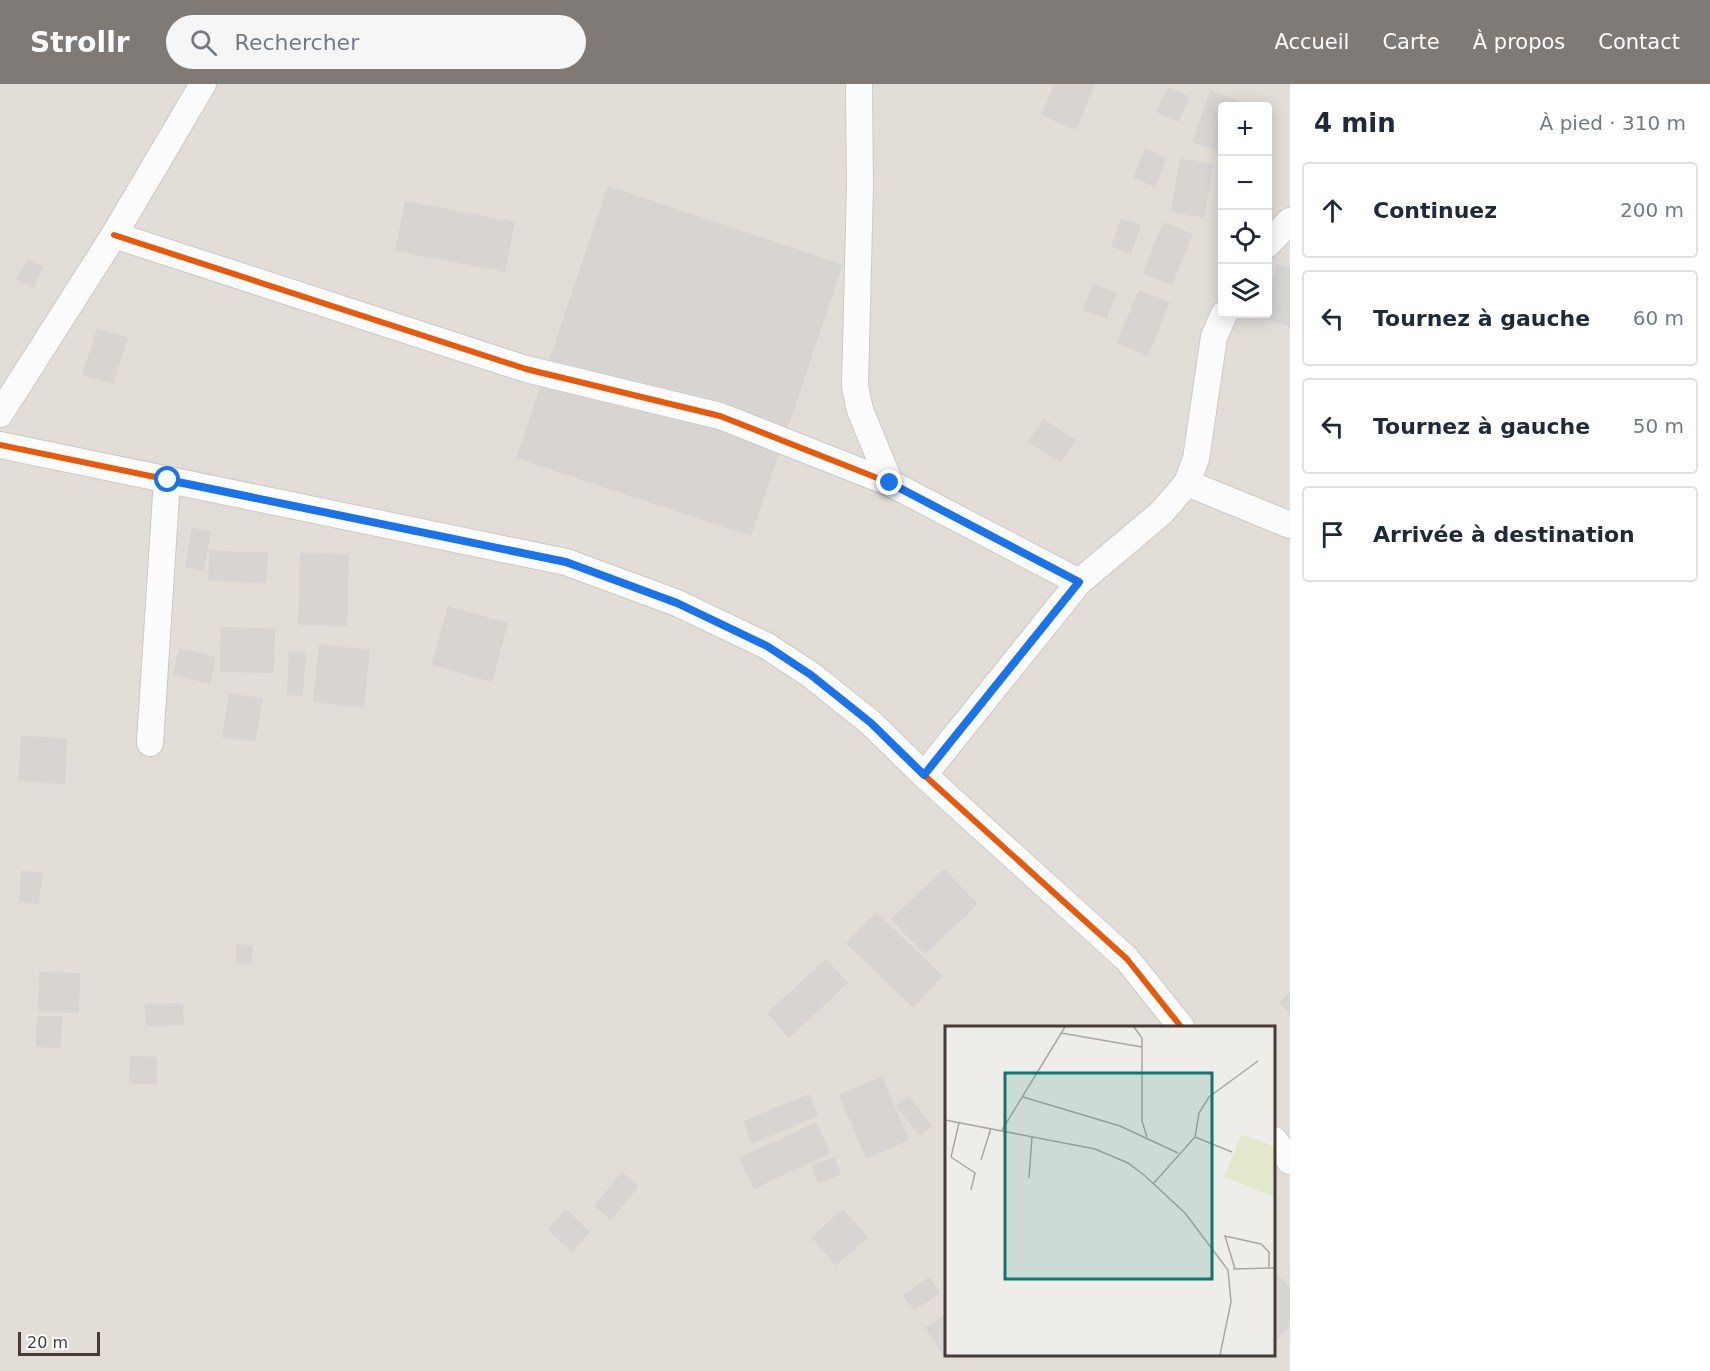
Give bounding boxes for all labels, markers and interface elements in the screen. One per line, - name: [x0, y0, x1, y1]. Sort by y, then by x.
- search box: [166, 15, 586, 69]
- text: Strollr: [30, 26, 130, 59]
- icon: search: [187, 26, 220, 59]
- text: Rechercher: [235, 30, 359, 55]
- text: Accueil: [1274, 30, 1349, 54]
- text: Carte: [1382, 30, 1440, 54]
- text: À propos: [1473, 30, 1565, 54]
- text: Contact: [1598, 30, 1680, 54]
- map controls: [1218, 102, 1272, 318]
- button: +: [1218, 102, 1272, 156]
- text: 4 min: [1314, 108, 1396, 138]
- text: À pied · 310 m: [1540, 111, 1686, 135]
- button: −: [1218, 156, 1272, 210]
- icon: ahead: [1316, 194, 1349, 227]
- text: Continuez: [1373, 198, 1497, 223]
- text: 200 m: [1620, 198, 1684, 222]
- button: locate: [1218, 210, 1272, 264]
- button: layers: [1218, 264, 1272, 318]
- icon: left: [1316, 302, 1349, 335]
- text: Tournez à gauche: [1373, 306, 1590, 331]
- text: 60 m: [1633, 306, 1684, 330]
- icon: left: [1316, 410, 1349, 443]
- text: Tournez à gauche: [1373, 414, 1590, 439]
- text: 50 m: [1633, 414, 1684, 438]
- route start: [154, 466, 180, 492]
- route end: [876, 469, 902, 495]
- icon: arrive: [1316, 518, 1349, 551]
- text: Arrivée à destination: [1373, 522, 1635, 547]
- inset map: [945, 1026, 1275, 1356]
- scale bar: [18, 1329, 100, 1356]
- text: 20 m: [27, 1333, 68, 1352]

